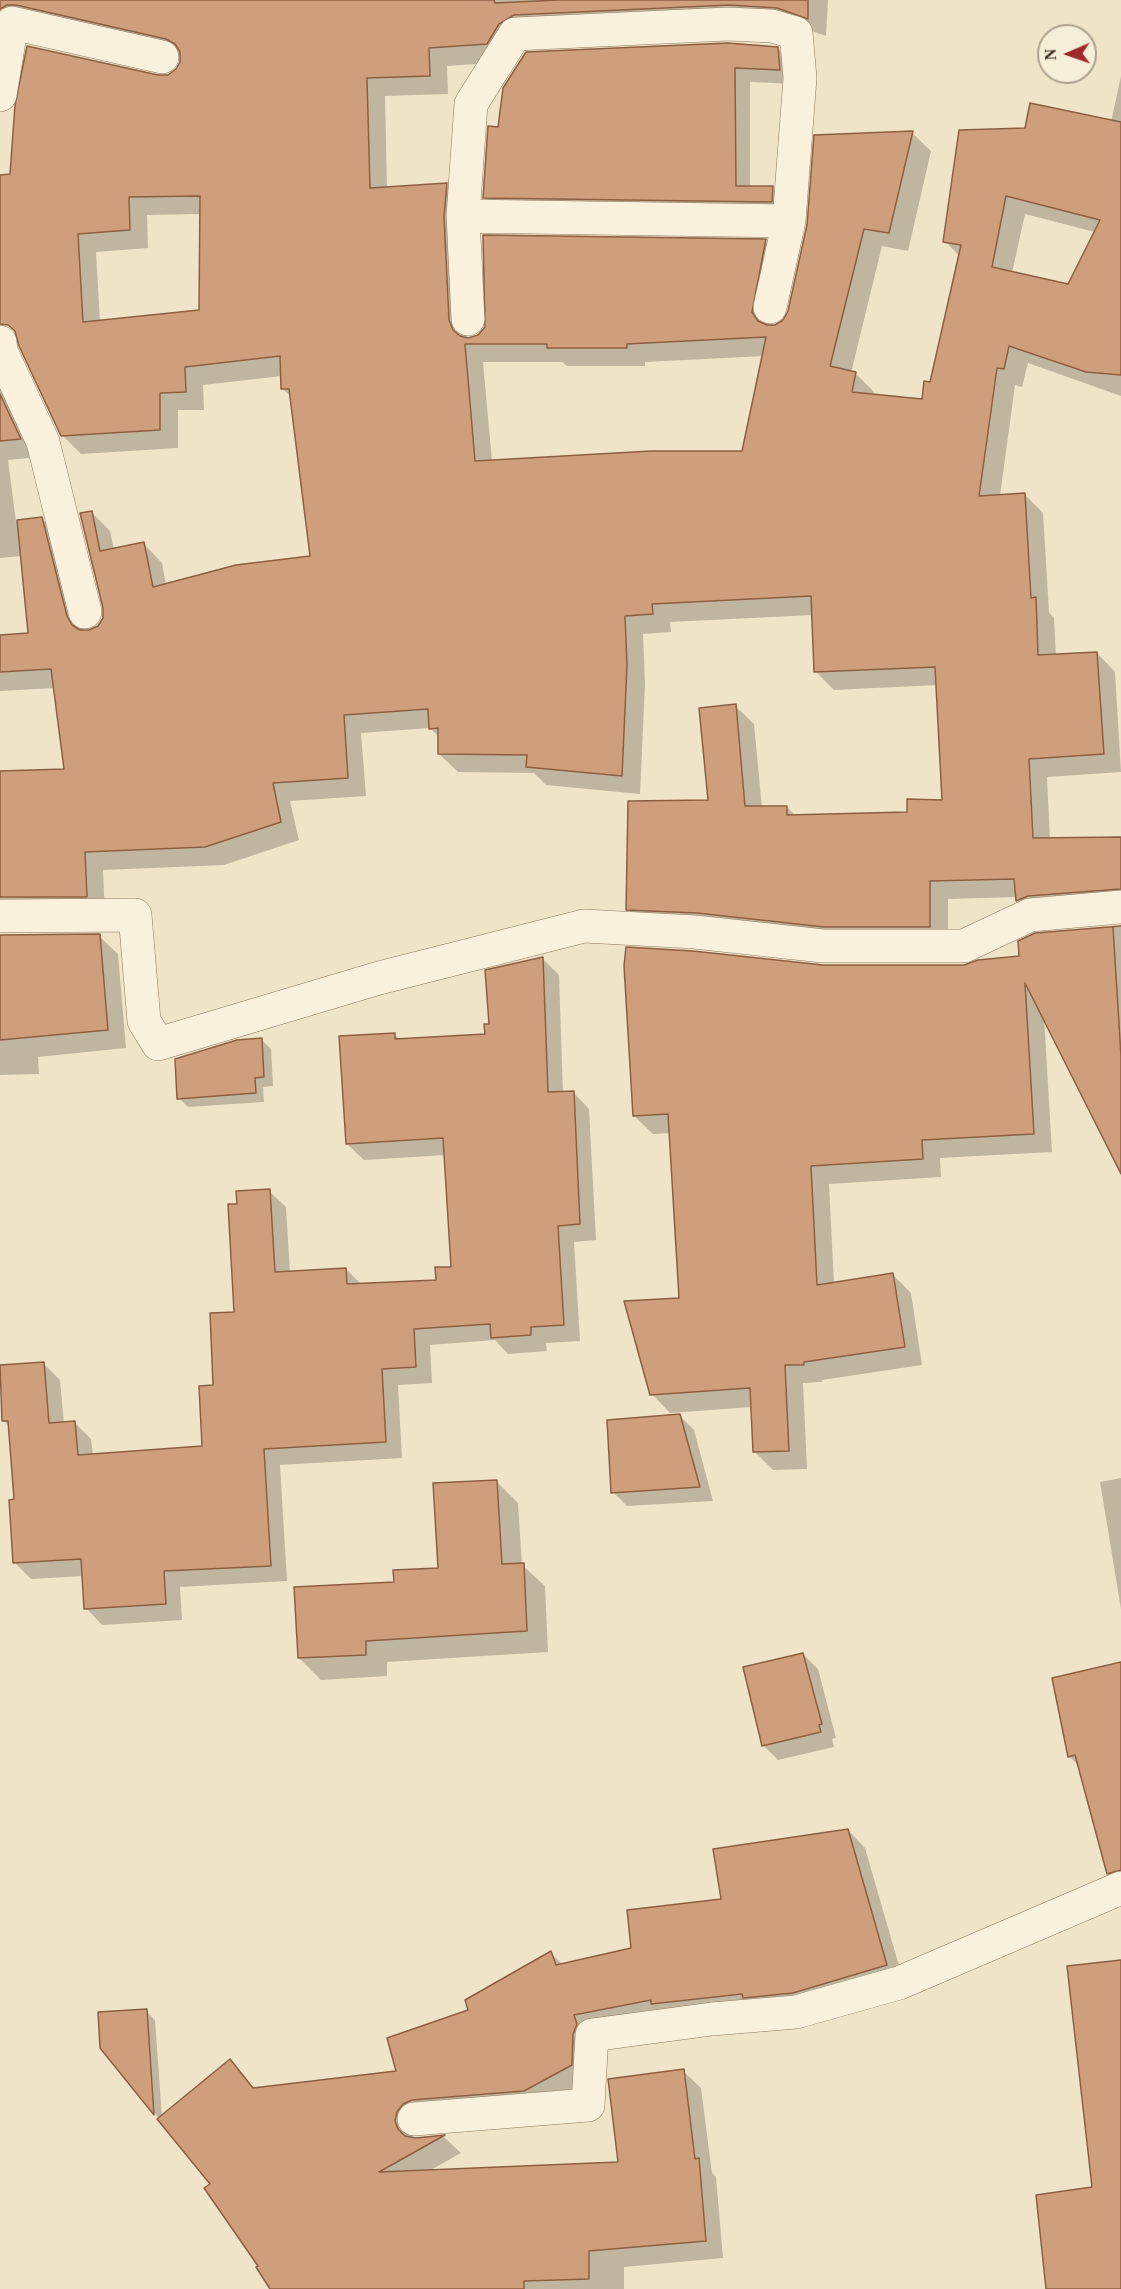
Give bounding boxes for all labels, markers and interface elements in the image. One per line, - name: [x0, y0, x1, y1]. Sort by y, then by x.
- north arrow: [1037, 24, 1097, 84]
- text: N: [1042, 49, 1059, 61]

